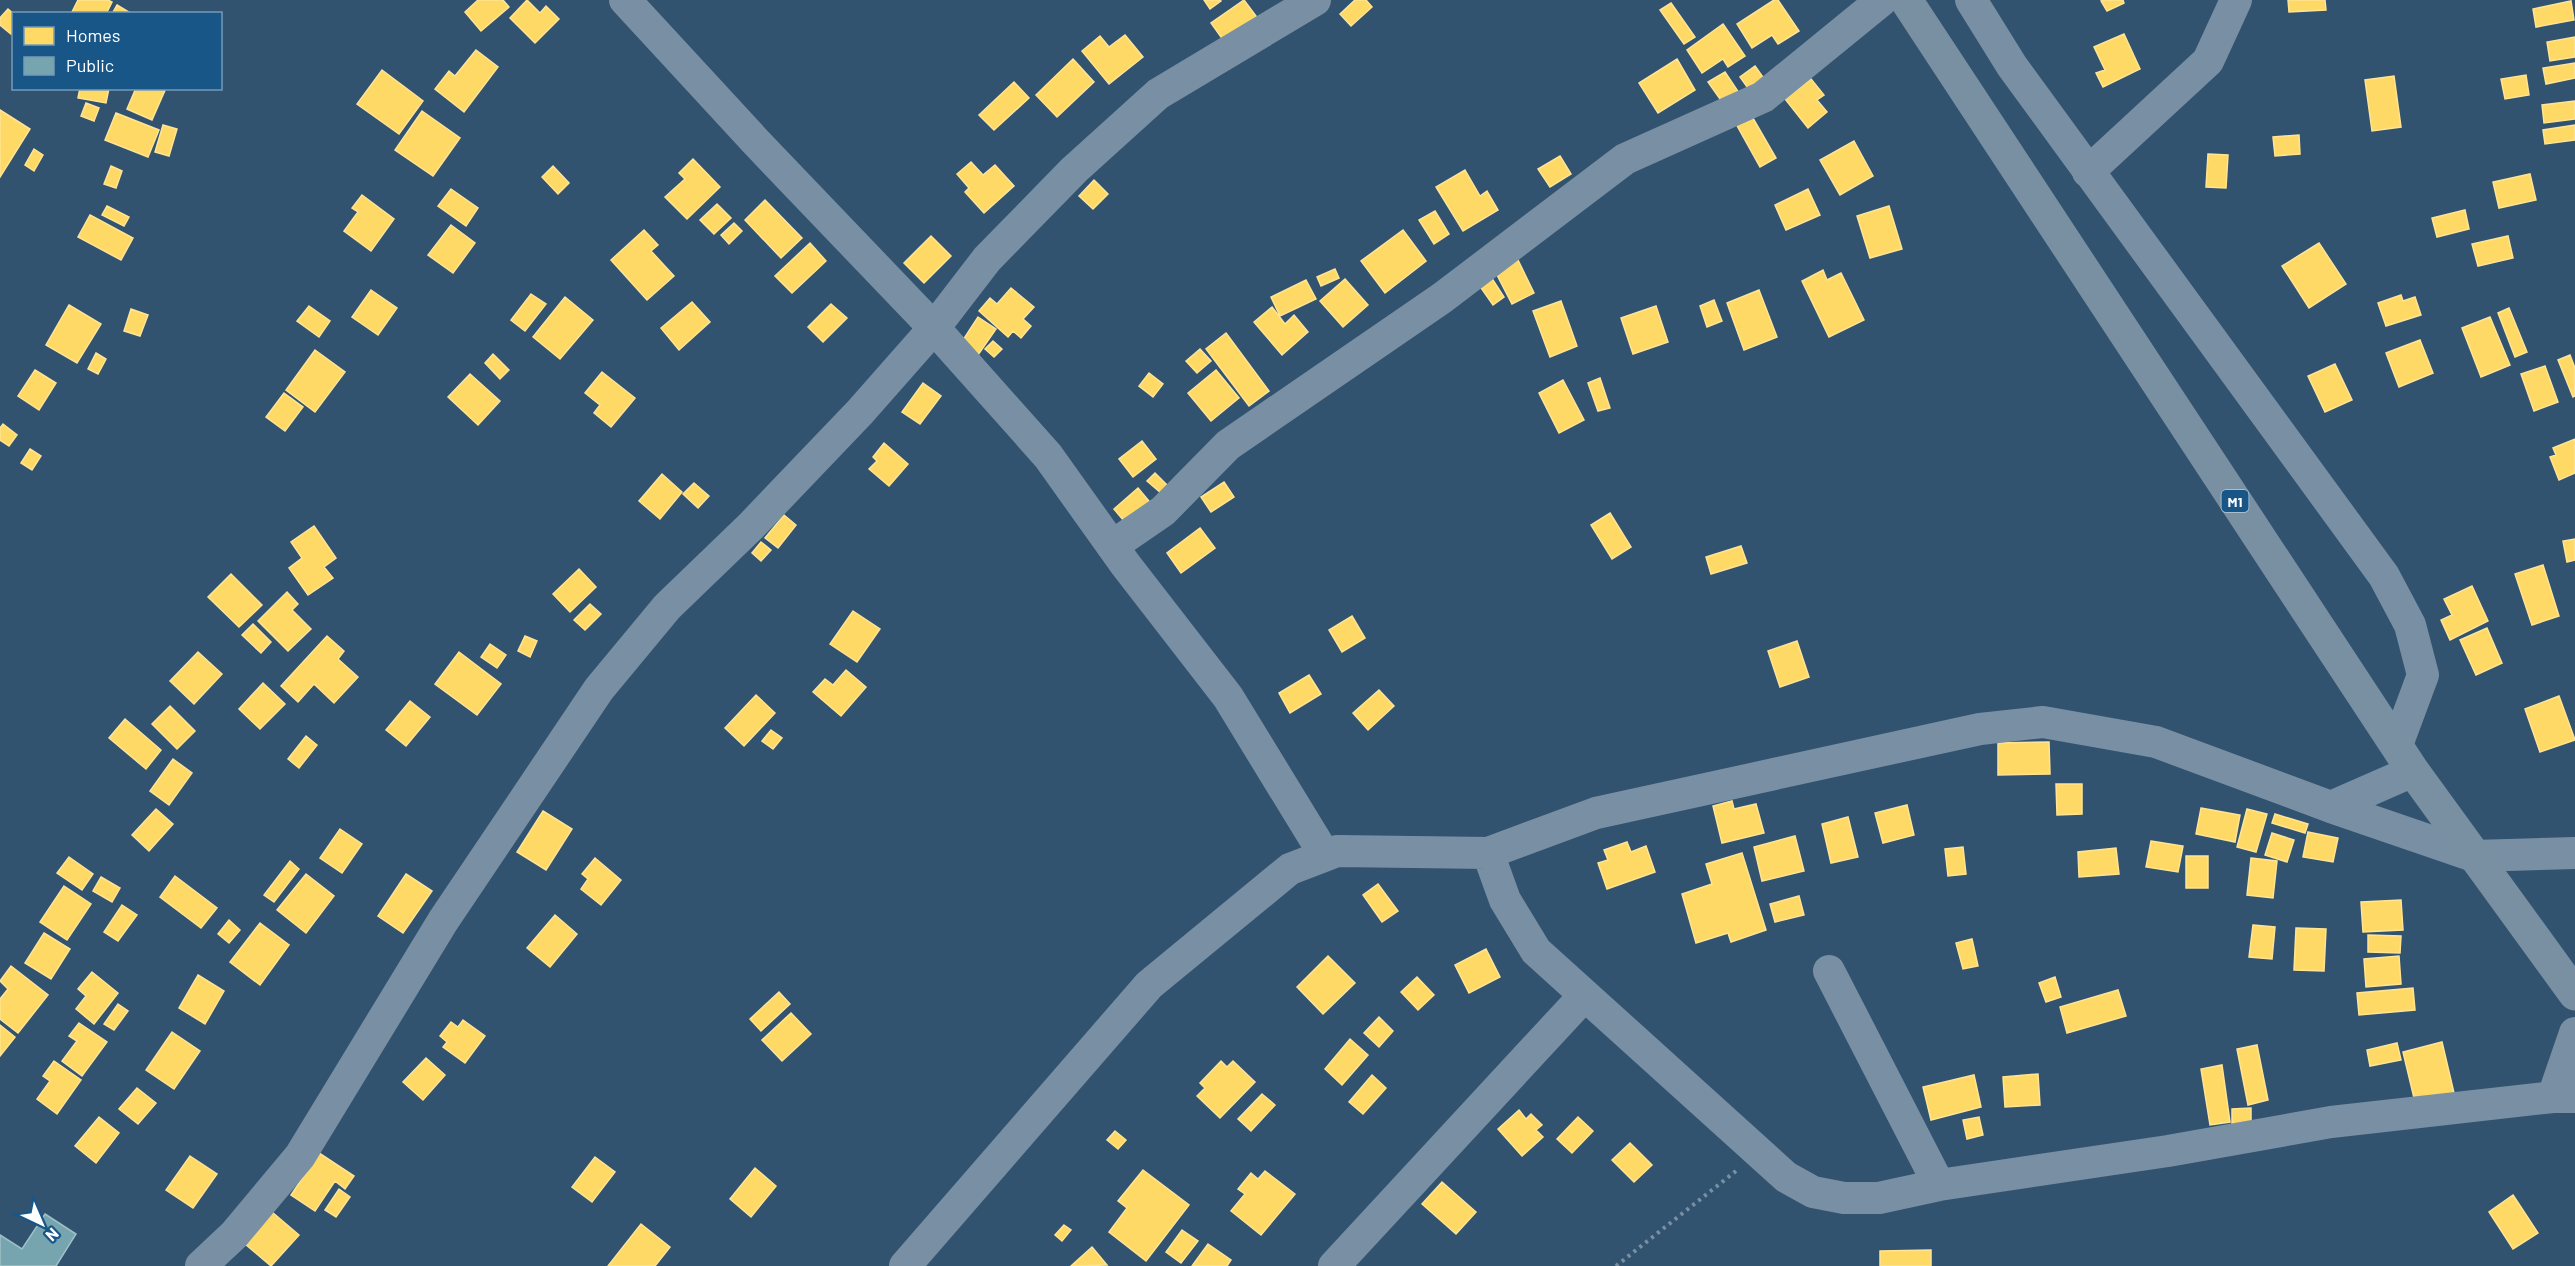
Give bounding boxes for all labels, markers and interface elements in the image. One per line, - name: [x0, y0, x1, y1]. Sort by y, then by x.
- legend: [12, 12, 222, 90]
- text: Homes: [66, 24, 120, 46]
- text: Public: [66, 54, 114, 76]
- road number: M1: [2222, 490, 2248, 512]
- north arrow: [12, 1194, 72, 1254]
- text: N: [42, 1225, 63, 1246]

